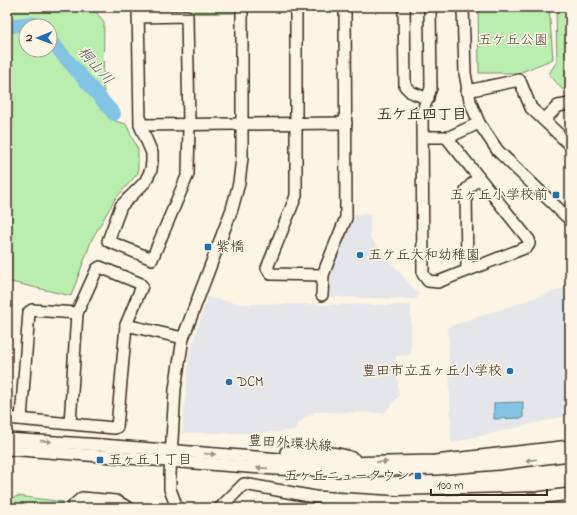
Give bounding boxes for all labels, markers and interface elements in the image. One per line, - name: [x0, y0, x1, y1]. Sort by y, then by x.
- north arrow: [18, 18, 58, 58]
- park label: 五ケ丘公園: [478, 30, 548, 51]
- text: N: [21, 34, 37, 42]
- water label: 桐山川: [72, 42, 118, 90]
- district label: 五ケ丘四丁目: [377, 104, 467, 126]
- place label: 五ヶ丘小学校前: [450, 185, 548, 206]
- marker: 五ヶ丘小学校前: [551, 190, 561, 200]
- place label: 紫橋: [216, 237, 244, 258]
- marker: 紫橋: [203, 242, 213, 252]
- place label: 五ケ丘大和幼稚園: [368, 245, 480, 266]
- marker: 五ケ丘大和幼稚園: [355, 250, 365, 260]
- place label: 豊田市立五ヶ丘小学校: [362, 361, 502, 382]
- marker: 豊田市立五ヶ丘小学校: [505, 366, 515, 376]
- place label: DCM: [236, 372, 263, 393]
- marker: DCM: [224, 377, 234, 387]
- street label: 豊田外環状線: [247, 431, 333, 457]
- one-way arrow: [40, 438, 52, 445]
- place label: 五ヶ丘１丁目: [108, 450, 192, 471]
- one-way arrow: [204, 451, 216, 457]
- marker: 五ヶ丘１丁目: [95, 455, 105, 465]
- one-way arrow: [525, 457, 537, 463]
- one-way arrow: [376, 459, 389, 465]
- one-way arrow: [256, 465, 268, 472]
- place label: 五ヶ丘ニュータウン: [284, 466, 410, 487]
- marker: 五ヶ丘ニュータウン: [413, 471, 423, 481]
- scale bar: [431, 471, 547, 497]
- text: 100 m: [437, 477, 464, 495]

